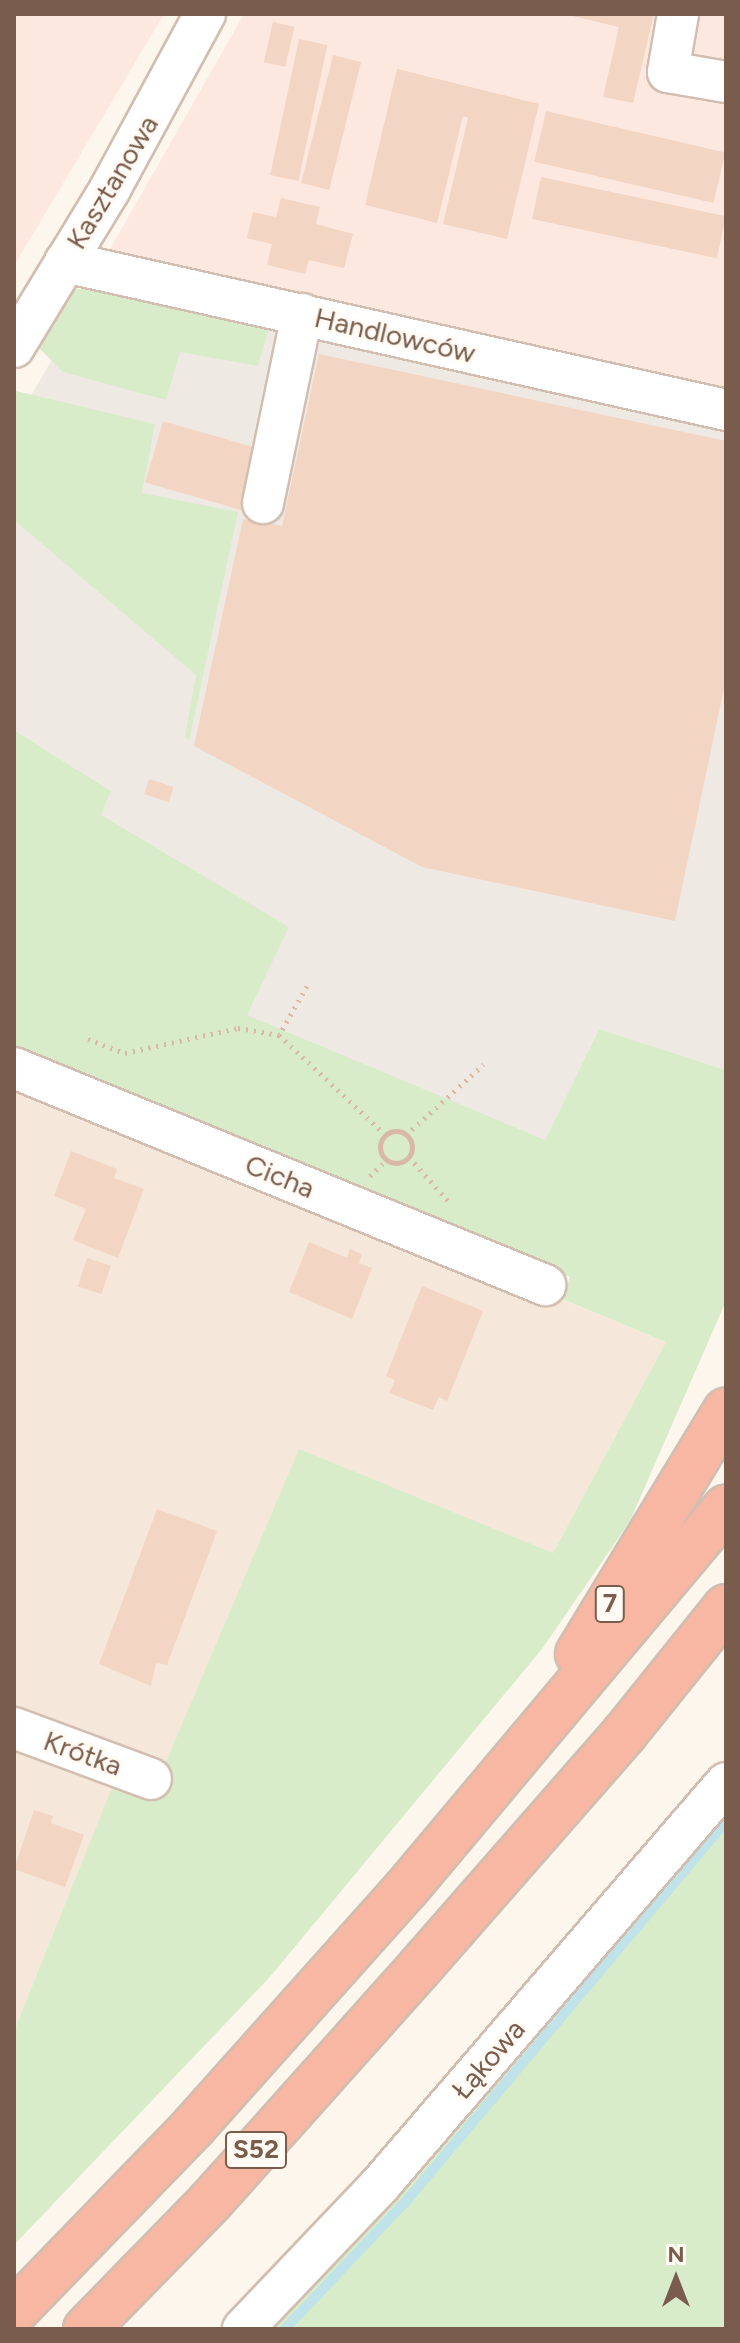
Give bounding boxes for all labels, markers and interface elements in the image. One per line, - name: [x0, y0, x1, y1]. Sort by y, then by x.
- street label: Kasztanowa: [59, 109, 165, 255]
- street label: Handlowców: [311, 300, 479, 370]
- street label: Cicha: [240, 1147, 320, 1205]
- road number: 7: [594, 1582, 626, 1626]
- street label: Krótka: [39, 1723, 127, 1783]
- street label: Łąkowa: [445, 2013, 531, 2105]
- road number: S52: [224, 2128, 288, 2172]
- north arrow: [636, 2239, 716, 2319]
- text: N: [667, 2241, 685, 2268]

